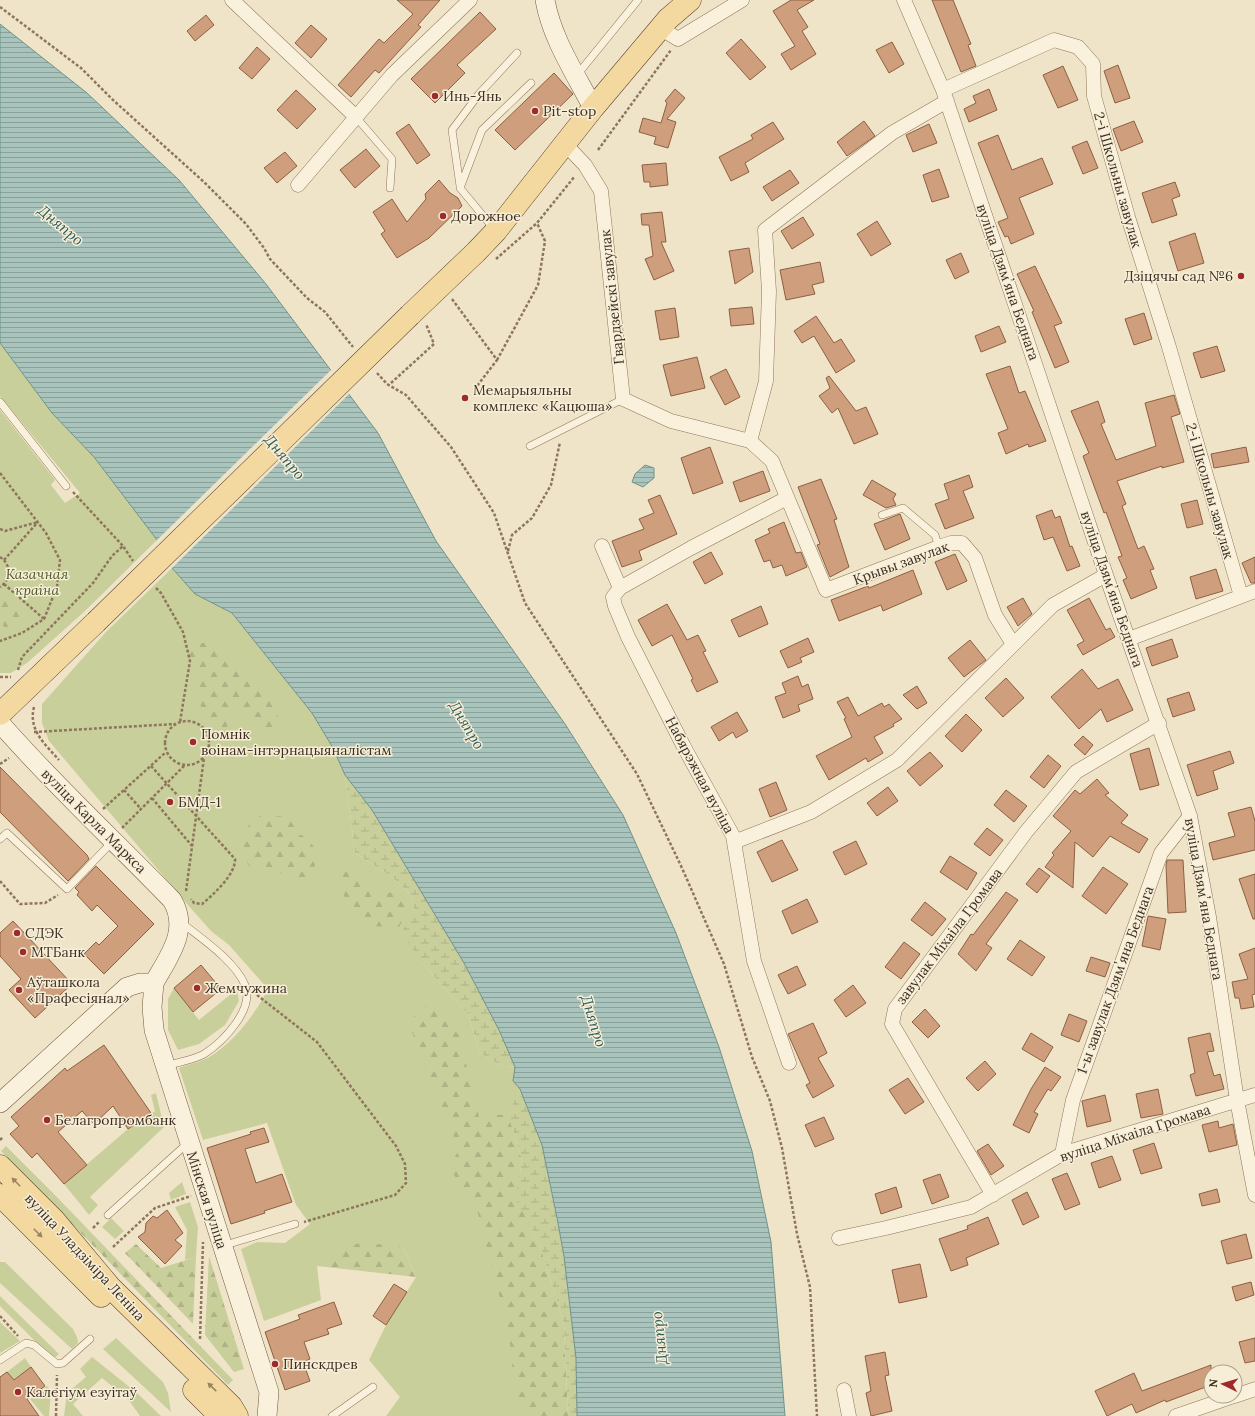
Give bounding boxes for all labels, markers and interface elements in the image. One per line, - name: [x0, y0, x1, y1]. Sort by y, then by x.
- place label: Инь-Янь: [443, 87, 502, 105]
- marker: Инь-Янь: [430, 91, 440, 101]
- place label: Pit-stop: [543, 102, 596, 120]
- marker: Pit-stop: [530, 106, 540, 116]
- street label: 2-і Школьны завулак: [1090, 110, 1146, 251]
- water label: Дняпро: [34, 200, 88, 249]
- street label: вуліца Дзямʼяна Беднага: [973, 201, 1043, 363]
- place label: Дорожное: [451, 207, 521, 225]
- marker: Дорожное: [438, 211, 448, 221]
- street label: Гвардзейскі завулак: [596, 228, 628, 365]
- place label: Дзіцячы сад №6: [1124, 267, 1233, 285]
- marker: Дзіцячы сад №6: [1236, 271, 1246, 281]
- place label: Мемарыяльны комплекс «Кацюша»: [473, 381, 612, 415]
- marker: Мемарыяльны комплекс «Кацюша»: [460, 393, 470, 403]
- street label: 2-і Школьны завулак: [1182, 421, 1238, 562]
- water label: Дняпро: [260, 430, 309, 484]
- street label: вуліца Дзямʼяна Беднага: [1077, 508, 1147, 670]
- street label: Крывы завулак: [850, 537, 952, 589]
- park label: Казачная краіна: [6, 565, 68, 599]
- water label: Дняпро: [445, 697, 489, 753]
- street label: Набярэжная вуліца: [662, 713, 738, 837]
- place label: Помнік воінам-інтэрнацыяналістам: [201, 725, 392, 759]
- marker: Помнік воінам-інтэрнацыяналістам: [188, 737, 198, 747]
- street label: вуліца Карла Маркса: [38, 765, 150, 877]
- place label: БМД-1: [178, 793, 221, 811]
- marker: БМД-1: [165, 797, 175, 807]
- street label: вуліца Дзямʼяна Беднага: [1181, 817, 1227, 981]
- street label: завулак Міхаіла Громава: [892, 864, 1006, 1008]
- street label: 1-ы завулак Дзямʼяна Беднага: [1073, 884, 1157, 1076]
- place label: СДЭК: [25, 924, 64, 942]
- marker: СДЭК: [12, 928, 22, 938]
- place label: МТБанк: [31, 943, 85, 961]
- marker: МТБанк: [18, 947, 28, 957]
- place label: Аўташкола «Прафесіянал»: [26, 973, 130, 1007]
- place label: Жемчужина: [205, 979, 287, 997]
- marker: Жемчужина: [192, 983, 202, 993]
- marker: Аўташкола «Прафесіянал»: [14, 985, 24, 995]
- water label: Дняпро: [577, 992, 611, 1049]
- street label: вуліца Міхаіла Громава: [1057, 1100, 1213, 1166]
- place label: Белагропромбанк: [55, 1111, 177, 1129]
- marker: Белагропромбанк: [42, 1115, 52, 1125]
- street label: Мінская вуліца: [183, 1149, 231, 1251]
- one-way arrow: [11, 1177, 21, 1187]
- street label: вуліца Уладзіміра Леніна: [21, 1189, 149, 1325]
- one-way arrow: [33, 1228, 42, 1238]
- water label: Дняпро: [647, 1310, 671, 1366]
- place label: Пинскдрев: [283, 1355, 358, 1373]
- marker: Пинскдрев: [270, 1359, 280, 1369]
- north arrow: [1203, 1364, 1243, 1404]
- text: N: [1206, 1378, 1220, 1388]
- one-way arrow: [207, 1382, 217, 1392]
- place label: Калегіум езуітаў: [26, 1383, 138, 1401]
- marker: Калегіум езуітаў: [13, 1387, 23, 1397]

